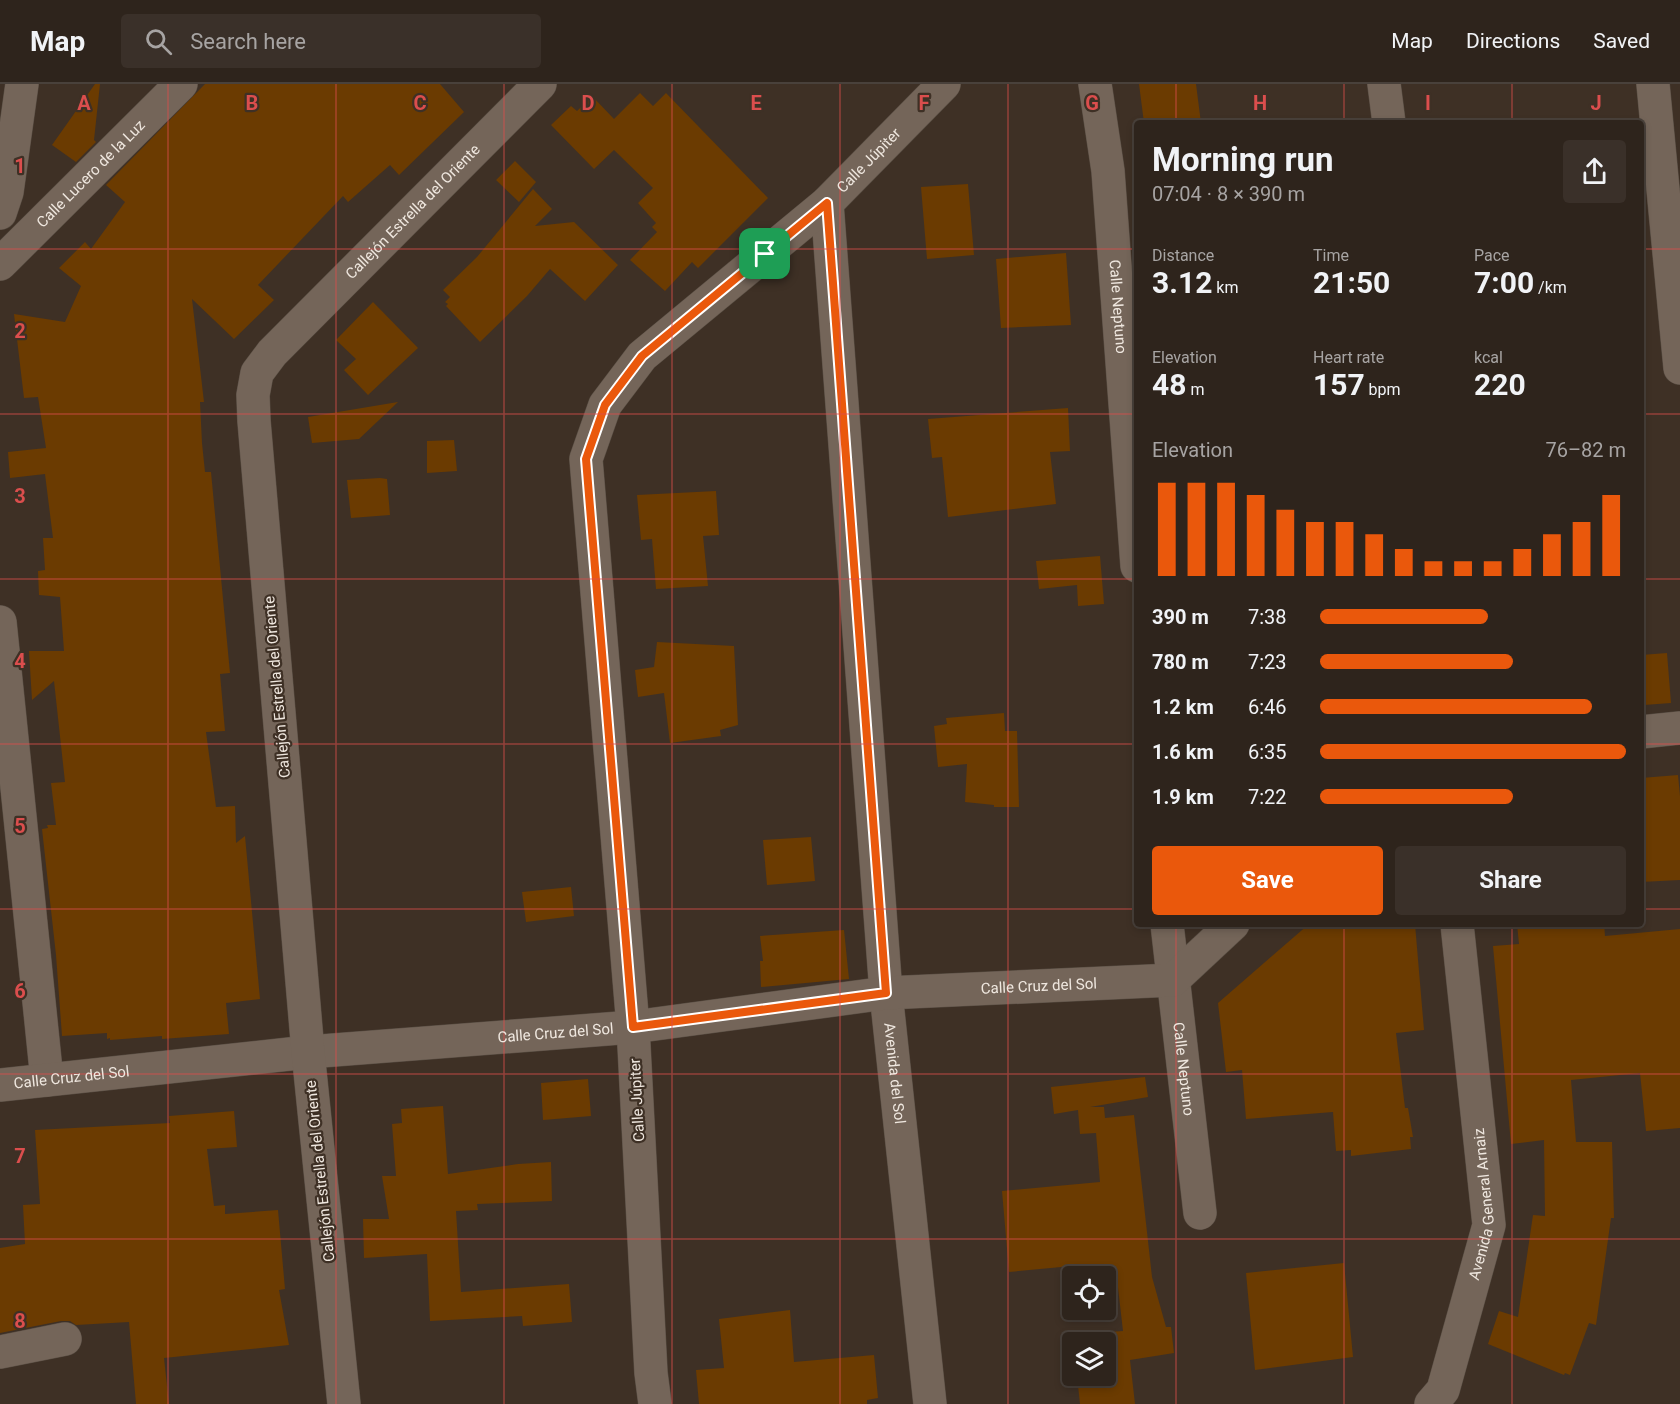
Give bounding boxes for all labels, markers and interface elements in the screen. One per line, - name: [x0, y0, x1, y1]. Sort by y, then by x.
- search box: [121, 14, 541, 68]
- text: Map: [30, 25, 85, 58]
- icon: search: [142, 25, 175, 58]
- text: Search here: [190, 29, 306, 54]
- text: Map: [1391, 29, 1433, 53]
- text: Directions: [1466, 29, 1560, 53]
- text: Saved: [1593, 29, 1650, 53]
- text: A: [77, 91, 91, 115]
- text: B: [246, 91, 258, 115]
- text: C: [413, 91, 427, 115]
- text: D: [582, 91, 595, 115]
- text: E: [750, 91, 762, 115]
- text: F: [919, 91, 930, 115]
- text: G: [1085, 91, 1099, 115]
- text: H: [1253, 91, 1267, 115]
- text: I: [1425, 91, 1431, 115]
- text: J: [1590, 91, 1602, 115]
- street label: Calle Lucero de la Luz: [33, 116, 149, 231]
- street label: Calle Júpiter: [833, 124, 905, 197]
- text: Morning run: [1152, 140, 1333, 179]
- button: share: [1563, 140, 1626, 203]
- street label: Callejón Estrella del Oriente: [342, 141, 484, 283]
- text: 1: [14, 154, 26, 178]
- text: 07:04 · 8 × 390 m: [1152, 182, 1305, 206]
- pin: [739, 228, 790, 279]
- icon: arrive: [748, 237, 781, 270]
- text: Distance: [1152, 246, 1214, 265]
- text: Time: [1313, 246, 1349, 265]
- text: Pace: [1474, 246, 1510, 265]
- street label: Calle Neptuno: [1106, 259, 1130, 354]
- text: 3.12: [1152, 265, 1212, 300]
- text: 21:50: [1313, 265, 1390, 300]
- text: 7:00: [1474, 265, 1534, 300]
- text: km: [1212, 278, 1238, 297]
- text: /km: [1534, 278, 1567, 297]
- text: 2: [14, 319, 26, 343]
- text: Elevation: [1152, 348, 1217, 367]
- text: Heart rate: [1313, 348, 1384, 367]
- text: kcal: [1474, 348, 1503, 367]
- text: 48: [1152, 367, 1186, 402]
- text: 157: [1313, 367, 1365, 402]
- text: 220: [1474, 367, 1526, 402]
- text: m: [1186, 380, 1204, 399]
- text: bpm: [1365, 380, 1401, 399]
- text: Elevation: [1152, 438, 1233, 462]
- text: 76–82 m: [1545, 438, 1626, 462]
- text: 3: [14, 484, 26, 508]
- street label: Callejón Estrella del Oriente: [260, 595, 294, 779]
- text: 390 m: [1152, 605, 1209, 629]
- text: 7:38: [1248, 605, 1287, 629]
- text: 4: [14, 649, 26, 673]
- text: 780 m: [1152, 650, 1209, 674]
- text: 7:23: [1248, 650, 1287, 674]
- text: 1.2 km: [1152, 695, 1214, 719]
- text: 6:46: [1248, 695, 1287, 719]
- text: 1.6 km: [1152, 740, 1214, 764]
- text: 6:35: [1248, 740, 1287, 764]
- text: 1.9 km: [1152, 785, 1214, 809]
- text: 7:22: [1248, 785, 1287, 809]
- text: 5: [14, 814, 26, 838]
- button: Save: [1152, 846, 1383, 915]
- button: Share: [1395, 846, 1626, 915]
- street label: Calle Cruz del Sol: [980, 974, 1097, 998]
- text: 6: [14, 979, 26, 1003]
- street label: Calle Cruz del Sol: [497, 1020, 614, 1046]
- street label: Calle Neptuno: [1169, 1021, 1198, 1117]
- street label: Avenida del Sol: [880, 1022, 909, 1125]
- street label: Calle Júpiter: [626, 1058, 648, 1142]
- street label: Calle Cruz del Sol: [13, 1062, 130, 1092]
- street label: Callejón Estrella del Oriente: [302, 1079, 338, 1263]
- street label: Avenida General Arnaiz: [1465, 1127, 1498, 1282]
- text: 7: [14, 1144, 26, 1168]
- map controls: [1062, 1266, 1116, 1386]
- button: locate: [1062, 1266, 1116, 1320]
- text: 8: [14, 1309, 26, 1333]
- button: layers: [1062, 1332, 1116, 1386]

